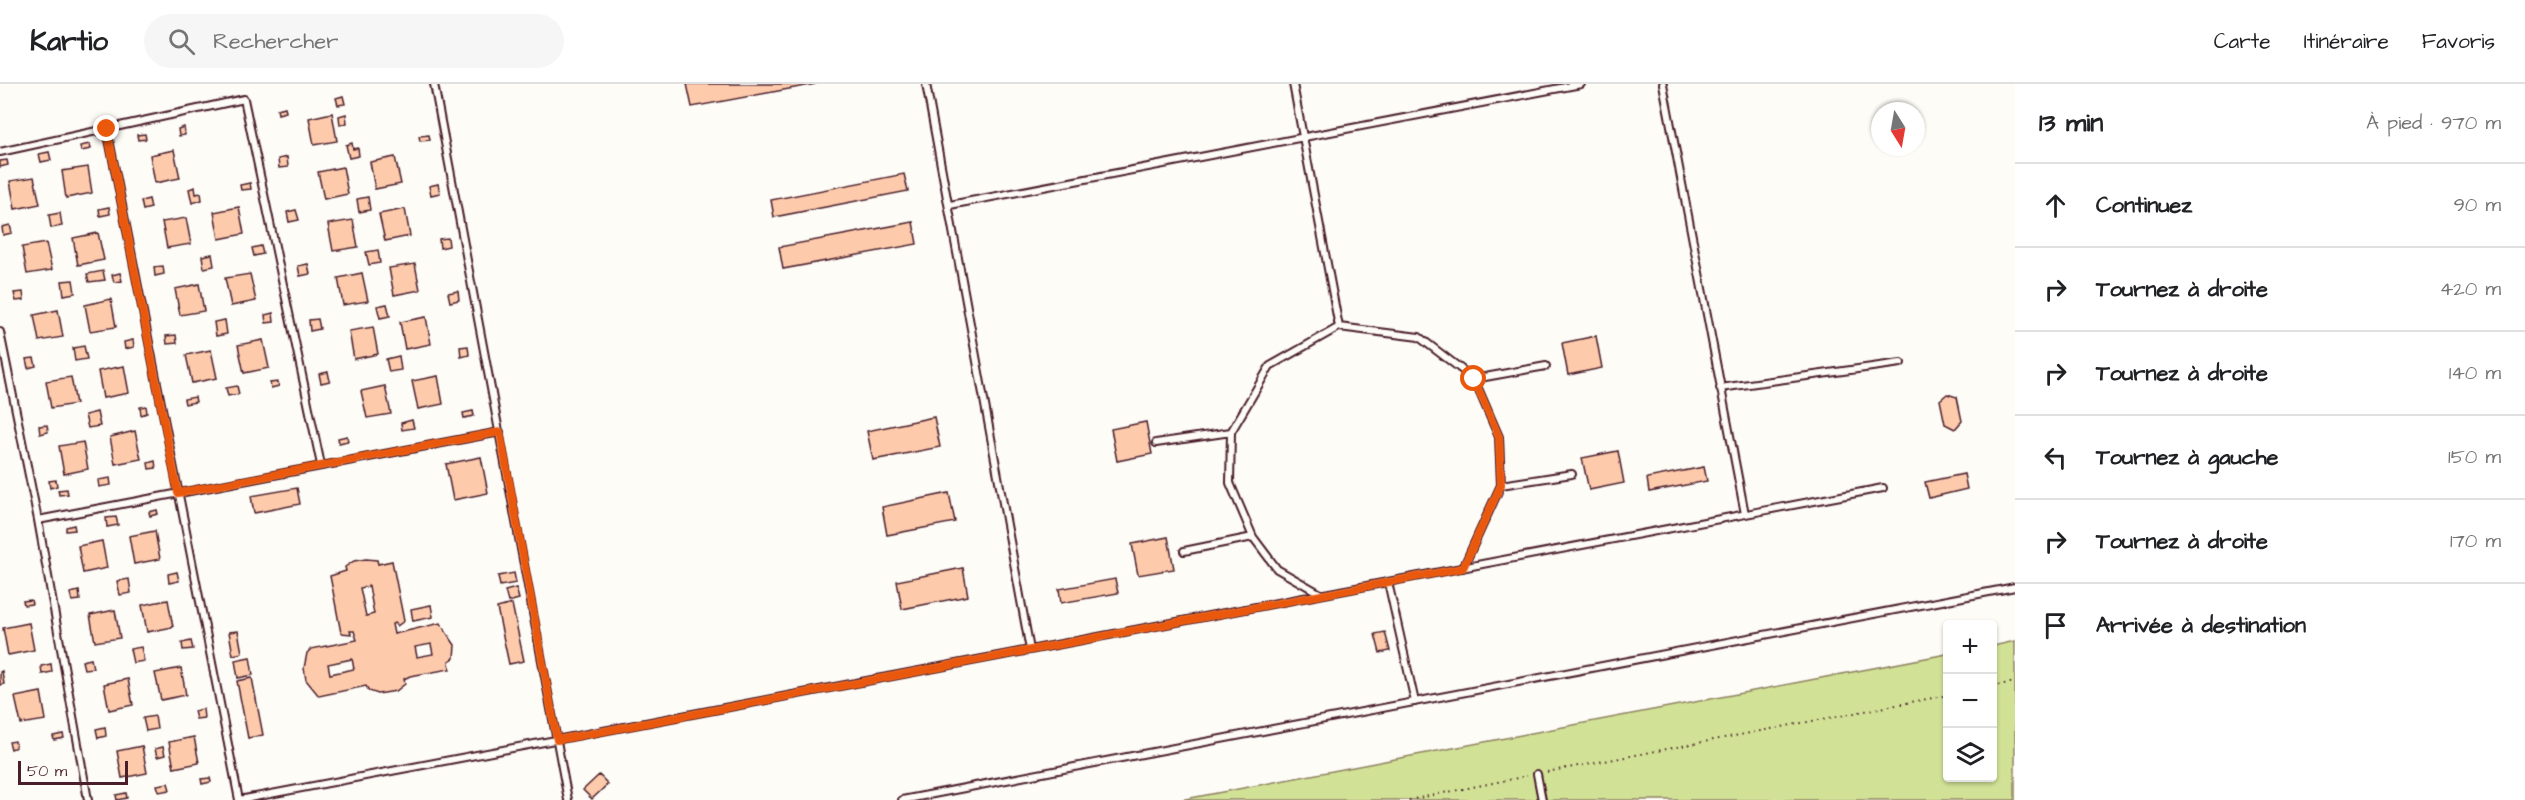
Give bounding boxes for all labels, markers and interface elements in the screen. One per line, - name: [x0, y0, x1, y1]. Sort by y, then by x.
- search box: [144, 14, 564, 68]
- text: Kartio: [30, 22, 108, 61]
- icon: search: [165, 25, 198, 58]
- text: Rechercher: [213, 26, 338, 57]
- text: Carte: [2214, 27, 2271, 56]
- text: Itinéraire: [2304, 27, 2389, 56]
- text: Favoris: [2422, 27, 2495, 56]
- north arrow: [1871, 102, 1925, 156]
- text: 13 min: [2039, 105, 2103, 141]
- text: À pied · 970 m: [2366, 109, 2501, 137]
- route end: [93, 115, 119, 141]
- icon: ahead: [2039, 189, 2072, 222]
- text: Continuez: [2096, 190, 2192, 221]
- text: 90 m: [2453, 191, 2501, 219]
- icon: right: [2039, 273, 2072, 306]
- text: Tournez à droite: [2096, 274, 2268, 305]
- text: 420 m: [2440, 275, 2501, 303]
- icon: right: [2039, 357, 2072, 390]
- text: Tournez à droite: [2096, 358, 2268, 389]
- text: 140 m: [2449, 359, 2501, 387]
- route start: [1460, 365, 1486, 391]
- icon: left: [2039, 441, 2072, 474]
- text: Tournez à gauche: [2096, 442, 2278, 473]
- text: 150 m: [2448, 443, 2501, 471]
- icon: right: [2039, 525, 2072, 558]
- text: Tournez à droite: [2096, 526, 2268, 557]
- text: 170 m: [2450, 527, 2501, 555]
- icon: arrive: [2039, 609, 2072, 642]
- text: Arrivée à destination: [2096, 610, 2306, 641]
- map controls: [1943, 620, 1997, 782]
- button: +: [1943, 620, 1997, 674]
- button: −: [1943, 674, 1997, 728]
- button: layers: [1943, 728, 1997, 782]
- scale bar: [18, 758, 128, 786]
- text: 50 m: [27, 760, 67, 782]

